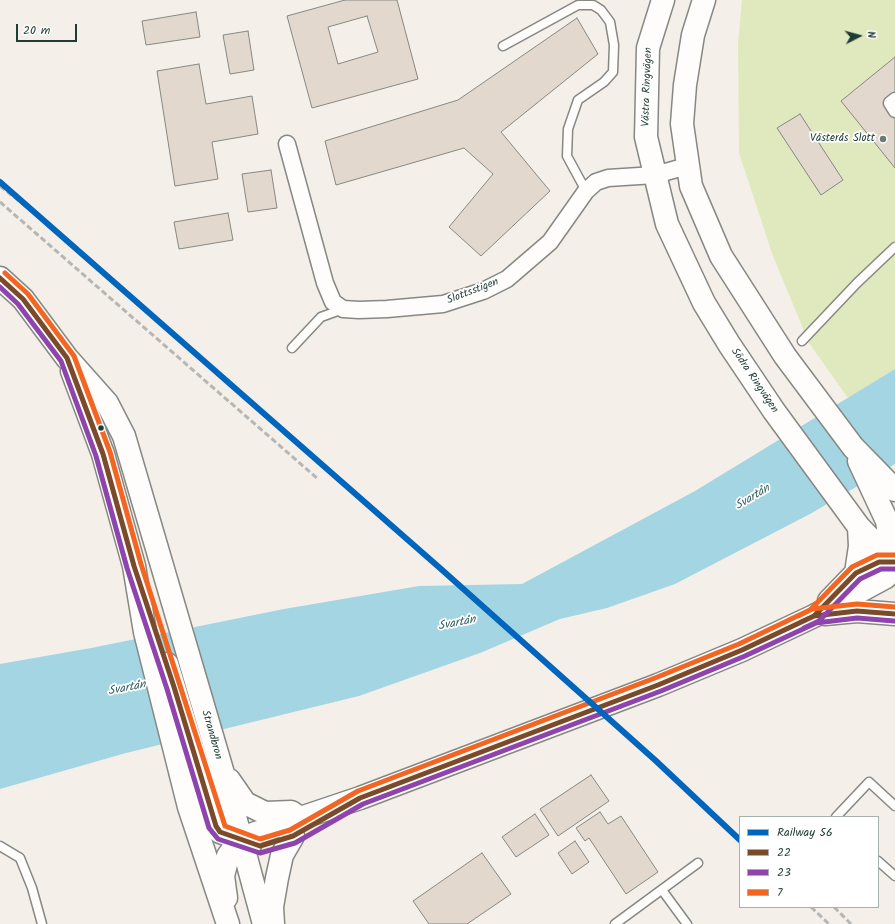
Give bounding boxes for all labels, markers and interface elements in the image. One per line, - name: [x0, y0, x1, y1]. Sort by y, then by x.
- scale bar: [18, 16, 79, 42]
- north arrow: [839, 16, 879, 56]
- text: 20 m: [23, 21, 50, 40]
- text: N: [862, 30, 880, 39]
- street label: Västra Ringvägen: [640, 47, 656, 127]
- place label: Västerås Slott: [810, 132, 875, 146]
- marker: Västerås Slott: [878, 134, 888, 144]
- street label: Slottsstigen: [445, 276, 501, 308]
- street label: Södra Ringvägen: [727, 346, 781, 416]
- unlabelled marker: [96, 423, 106, 433]
- water label: Svartån: [733, 482, 773, 514]
- water label: Svartån: [437, 613, 477, 635]
- water label: Svartån: [107, 678, 147, 700]
- street label: Strandbron: [198, 709, 224, 761]
- legend: [739, 816, 879, 908]
- text: Railway 56: [777, 823, 833, 842]
- text: 22: [777, 843, 791, 862]
- text: 23: [777, 863, 791, 882]
- text: 7: [777, 883, 783, 902]

